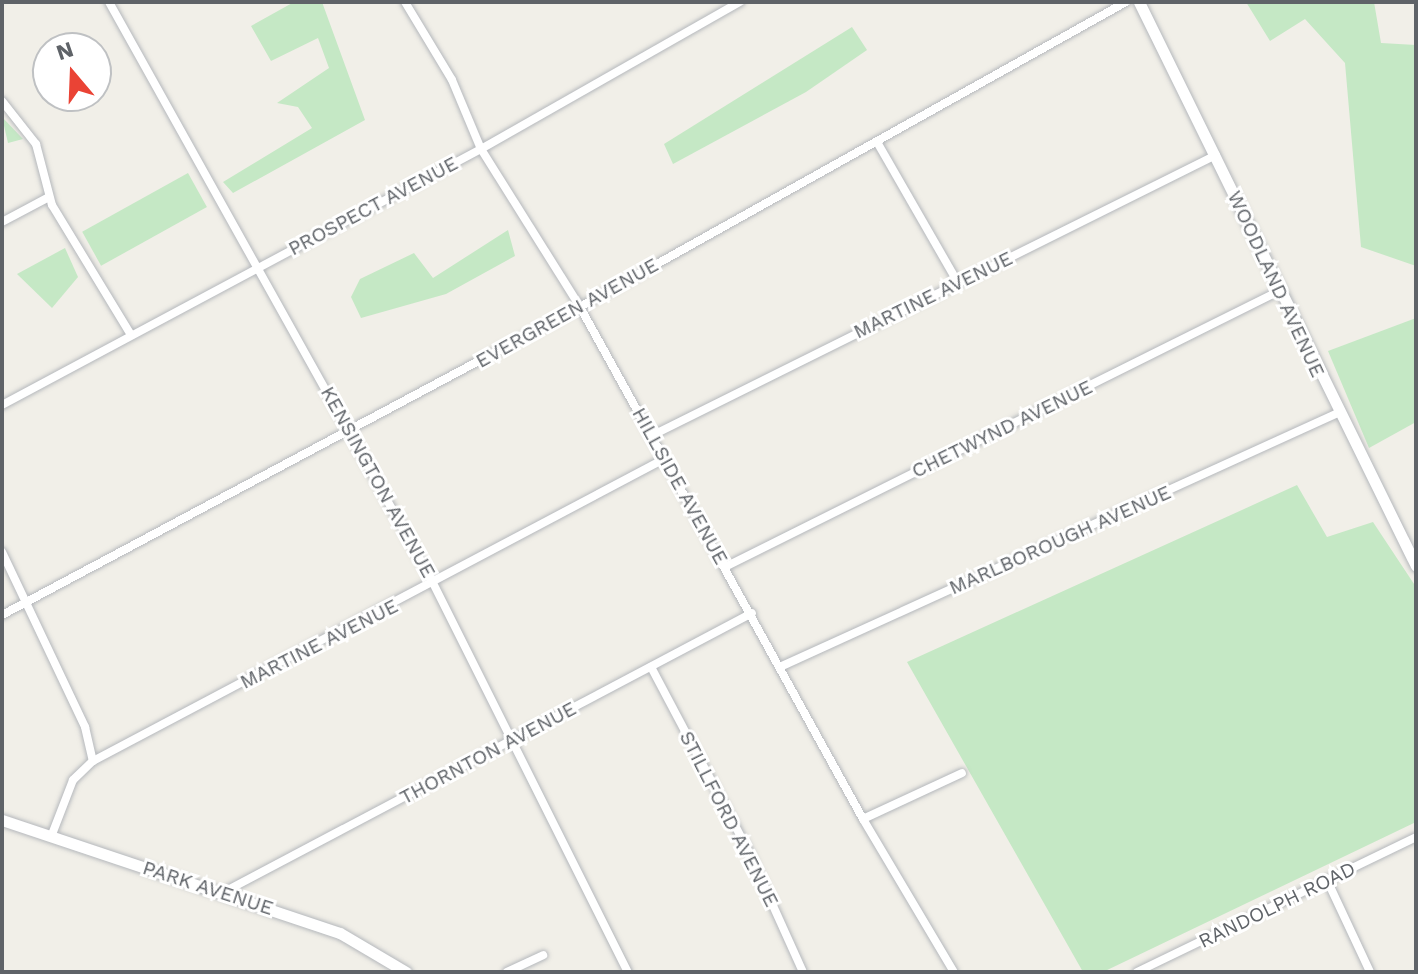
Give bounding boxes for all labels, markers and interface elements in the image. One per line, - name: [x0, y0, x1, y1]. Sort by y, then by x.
- north arrow: [32, 32, 112, 112]
- text: N: [53, 36, 76, 65]
- street label: PROSPECT AVENUE: [284, 151, 462, 261]
- street label: WOODLAND AVENUE: [1222, 187, 1330, 381]
- street label: MARTINE AVENUE: [849, 246, 1017, 344]
- street label: EVERGREEN AVENUE: [471, 253, 663, 373]
- street label: CHETWYND AVENUE: [907, 375, 1097, 483]
- street label: KENSINGTON AVENUE: [315, 382, 441, 582]
- street label: HILLSIDE AVENUE: [627, 403, 733, 569]
- street label: MARLBOROUGH AVENUE: [945, 480, 1175, 600]
- street label: MARTINE AVENUE: [236, 594, 402, 694]
- street label: THORNTON AVENUE: [395, 696, 581, 810]
- street label: STILLFORD AVENUE: [674, 727, 784, 911]
- street label: PARK AVENUE: [139, 855, 277, 921]
- street label: RANDOLPH ROAD: [1195, 857, 1359, 953]

